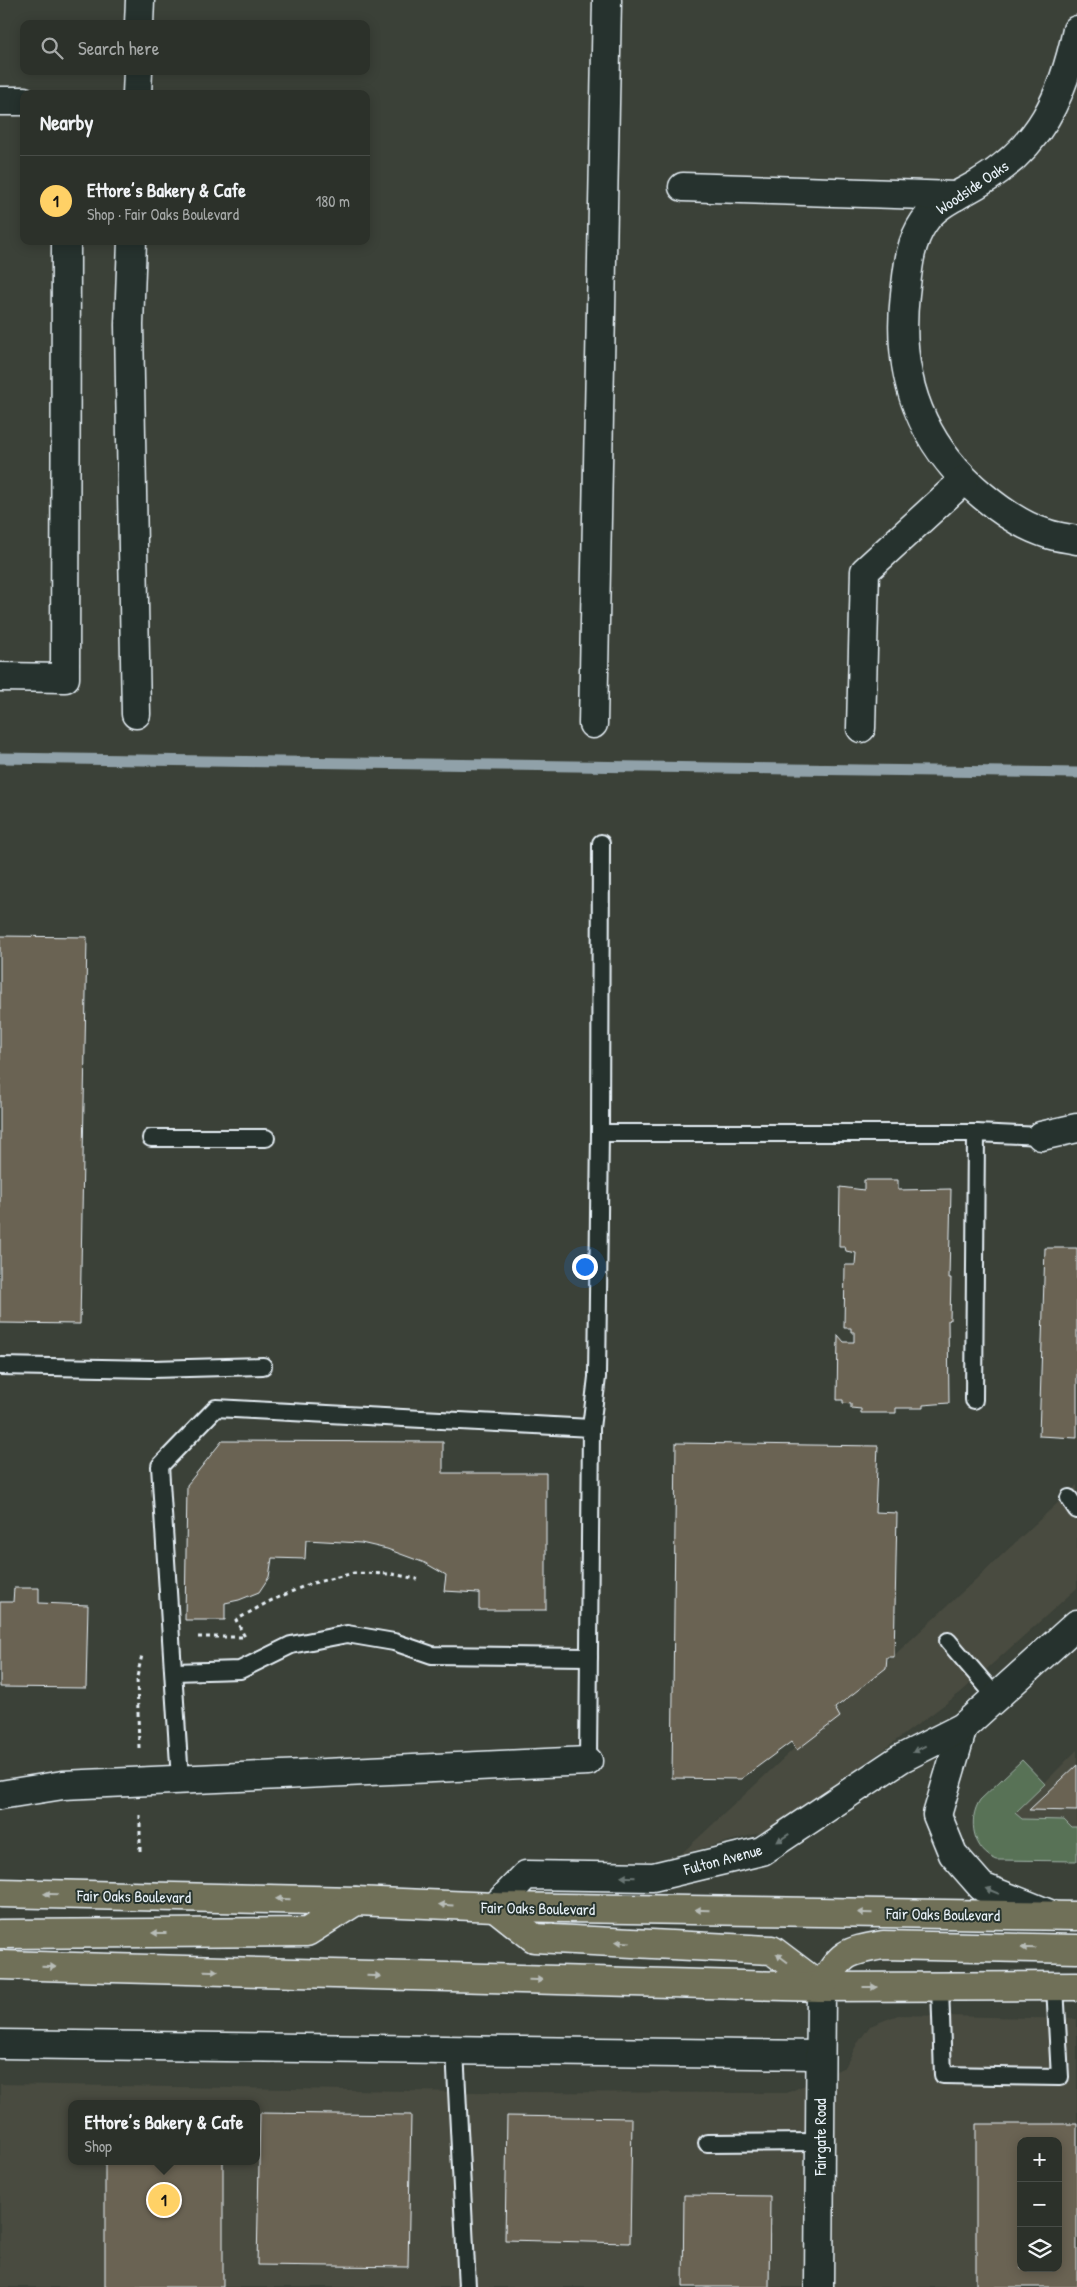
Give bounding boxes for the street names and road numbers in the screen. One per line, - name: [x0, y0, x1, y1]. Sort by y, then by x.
- street label: Woodside Oaks: [931, 155, 1013, 219]
- street label: Fulton Avenue: [680, 1838, 765, 1880]
- street label: Fair Oaks Boulevard: [76, 1884, 191, 1908]
- street label: Fair Oaks Boulevard: [480, 1896, 595, 1920]
- street label: Fair Oaks Boulevard: [885, 1902, 1000, 1926]
- street label: Fairgate Road: [809, 2098, 831, 2177]

